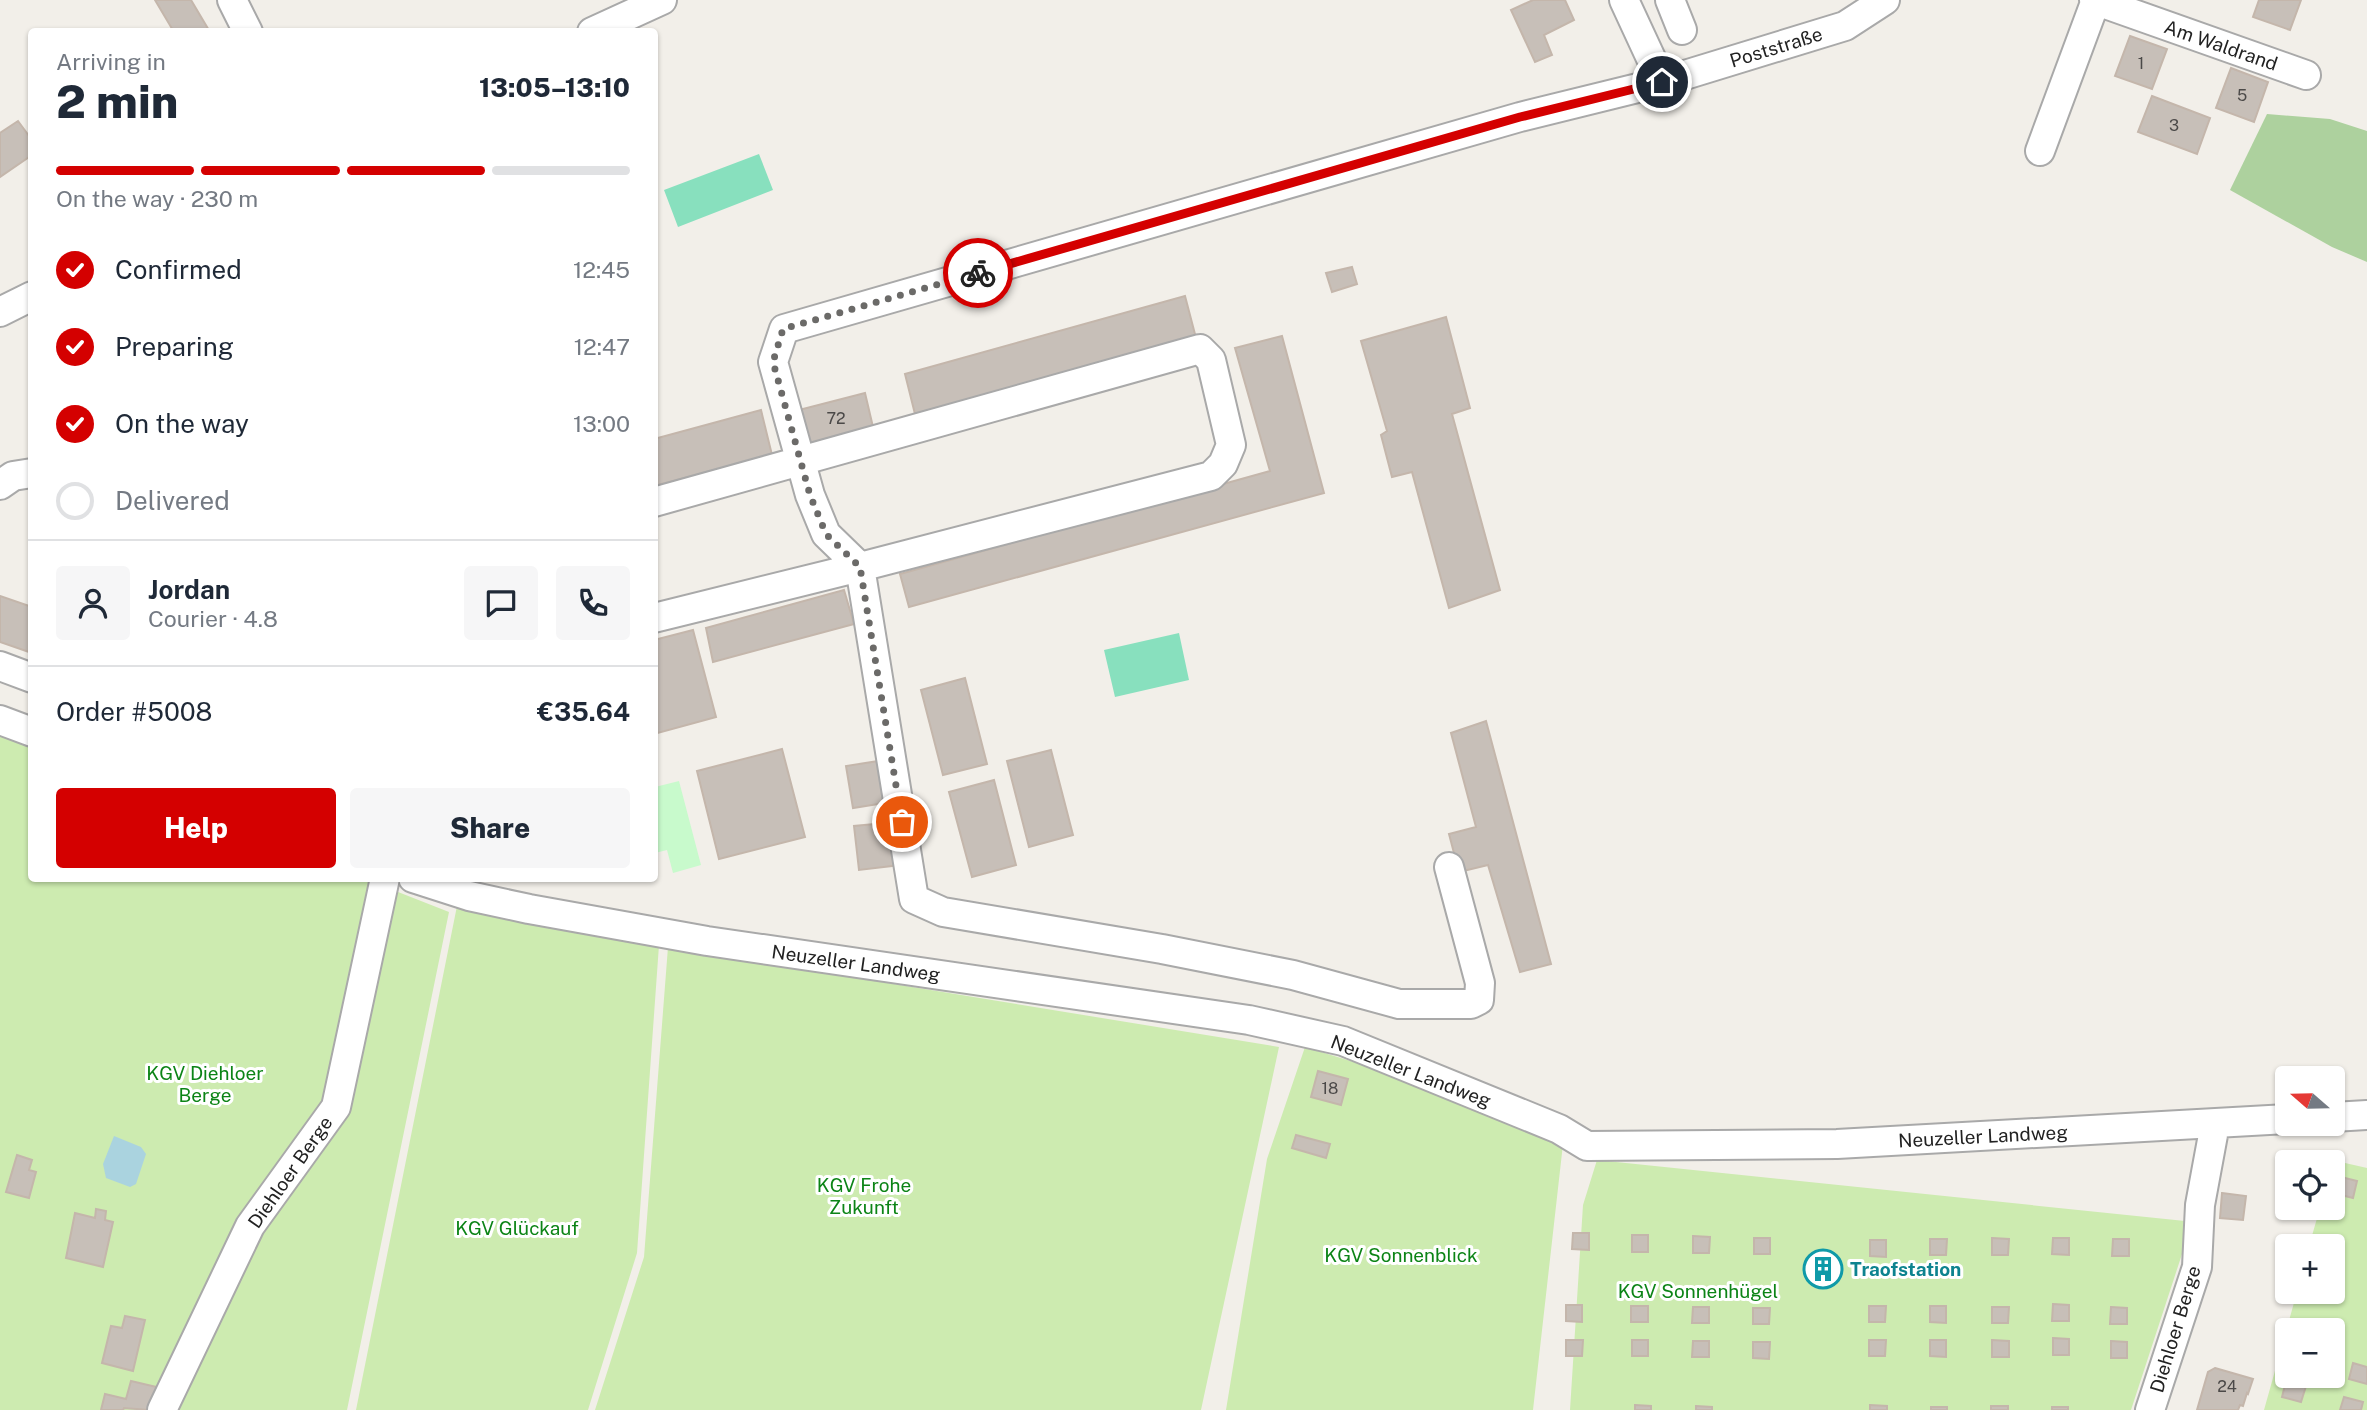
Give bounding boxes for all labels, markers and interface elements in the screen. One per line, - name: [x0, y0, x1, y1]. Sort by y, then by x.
- street label: Am Waldrand: [2161, 15, 2281, 75]
- street label: Poststraße: [1727, 22, 1825, 72]
- text: Arriving in: [56, 48, 166, 75]
- pin: [1632, 52, 1692, 112]
- house number: 1: [2138, 54, 2144, 73]
- icon: home: [1643, 63, 1681, 101]
- text: 13:05–13:10: [479, 72, 630, 103]
- text: 2 min: [56, 74, 178, 128]
- house number: 5: [2237, 86, 2247, 105]
- house number: 3: [2169, 116, 2179, 135]
- text: On the way · 230 m: [56, 185, 258, 212]
- courier: [943, 238, 1013, 308]
- icon: check: [56, 251, 94, 289]
- text: Confirmed: [115, 254, 242, 285]
- icon: bike: [959, 254, 997, 292]
- text: 12:45: [573, 256, 630, 283]
- icon: check: [56, 328, 94, 366]
- text: Preparing: [115, 331, 234, 362]
- text: 12:47: [574, 333, 630, 360]
- icon: check: [56, 405, 94, 443]
- text: On the way: [115, 408, 249, 439]
- house number: 72: [826, 409, 846, 428]
- text: 13:00: [573, 410, 630, 437]
- text: Delivered: [115, 485, 230, 516]
- button: person: [56, 566, 130, 640]
- button: chat: [464, 566, 538, 640]
- button: phone: [556, 566, 630, 640]
- text: Jordan: [148, 574, 230, 605]
- text: Courier · 4.8: [148, 605, 278, 632]
- text: Order #5008: [56, 696, 212, 727]
- text: €35.64: [537, 696, 630, 727]
- button: Help: [56, 788, 336, 868]
- button: Share: [350, 788, 630, 868]
- pin: [872, 792, 932, 852]
- icon: bag: [883, 803, 921, 841]
- street label: Neuzeller Landweg: [770, 940, 942, 986]
- street label: Neuzeller Landweg: [1328, 1030, 1494, 1112]
- park label: KGV Diehloer Berge: [146, 1062, 264, 1106]
- north arrow: [2275, 1066, 2345, 1136]
- map controls: [2275, 1066, 2345, 1388]
- house number: 18: [1322, 1079, 1338, 1098]
- street label: Diehloer Berge: [243, 1112, 337, 1232]
- street label: Neuzeller Landweg: [1898, 1121, 2069, 1151]
- button: locate: [2275, 1150, 2345, 1220]
- park label: KGV Frohe Zukunft: [817, 1174, 911, 1218]
- park label: KGV Glückauf: [455, 1217, 579, 1239]
- button: +: [2275, 1234, 2345, 1304]
- park label: KGV Sonnenblick: [1324, 1244, 1478, 1266]
- building icon: Traofstation: [1802, 1248, 1844, 1290]
- place label: Traofstation: [1850, 1258, 1961, 1280]
- street label: Diehloer Berge: [2145, 1263, 2205, 1395]
- park label: KGV Sonnenhügel: [1618, 1280, 1778, 1302]
- button: −: [2275, 1318, 2345, 1388]
- house number: 24: [2217, 1377, 2237, 1396]

